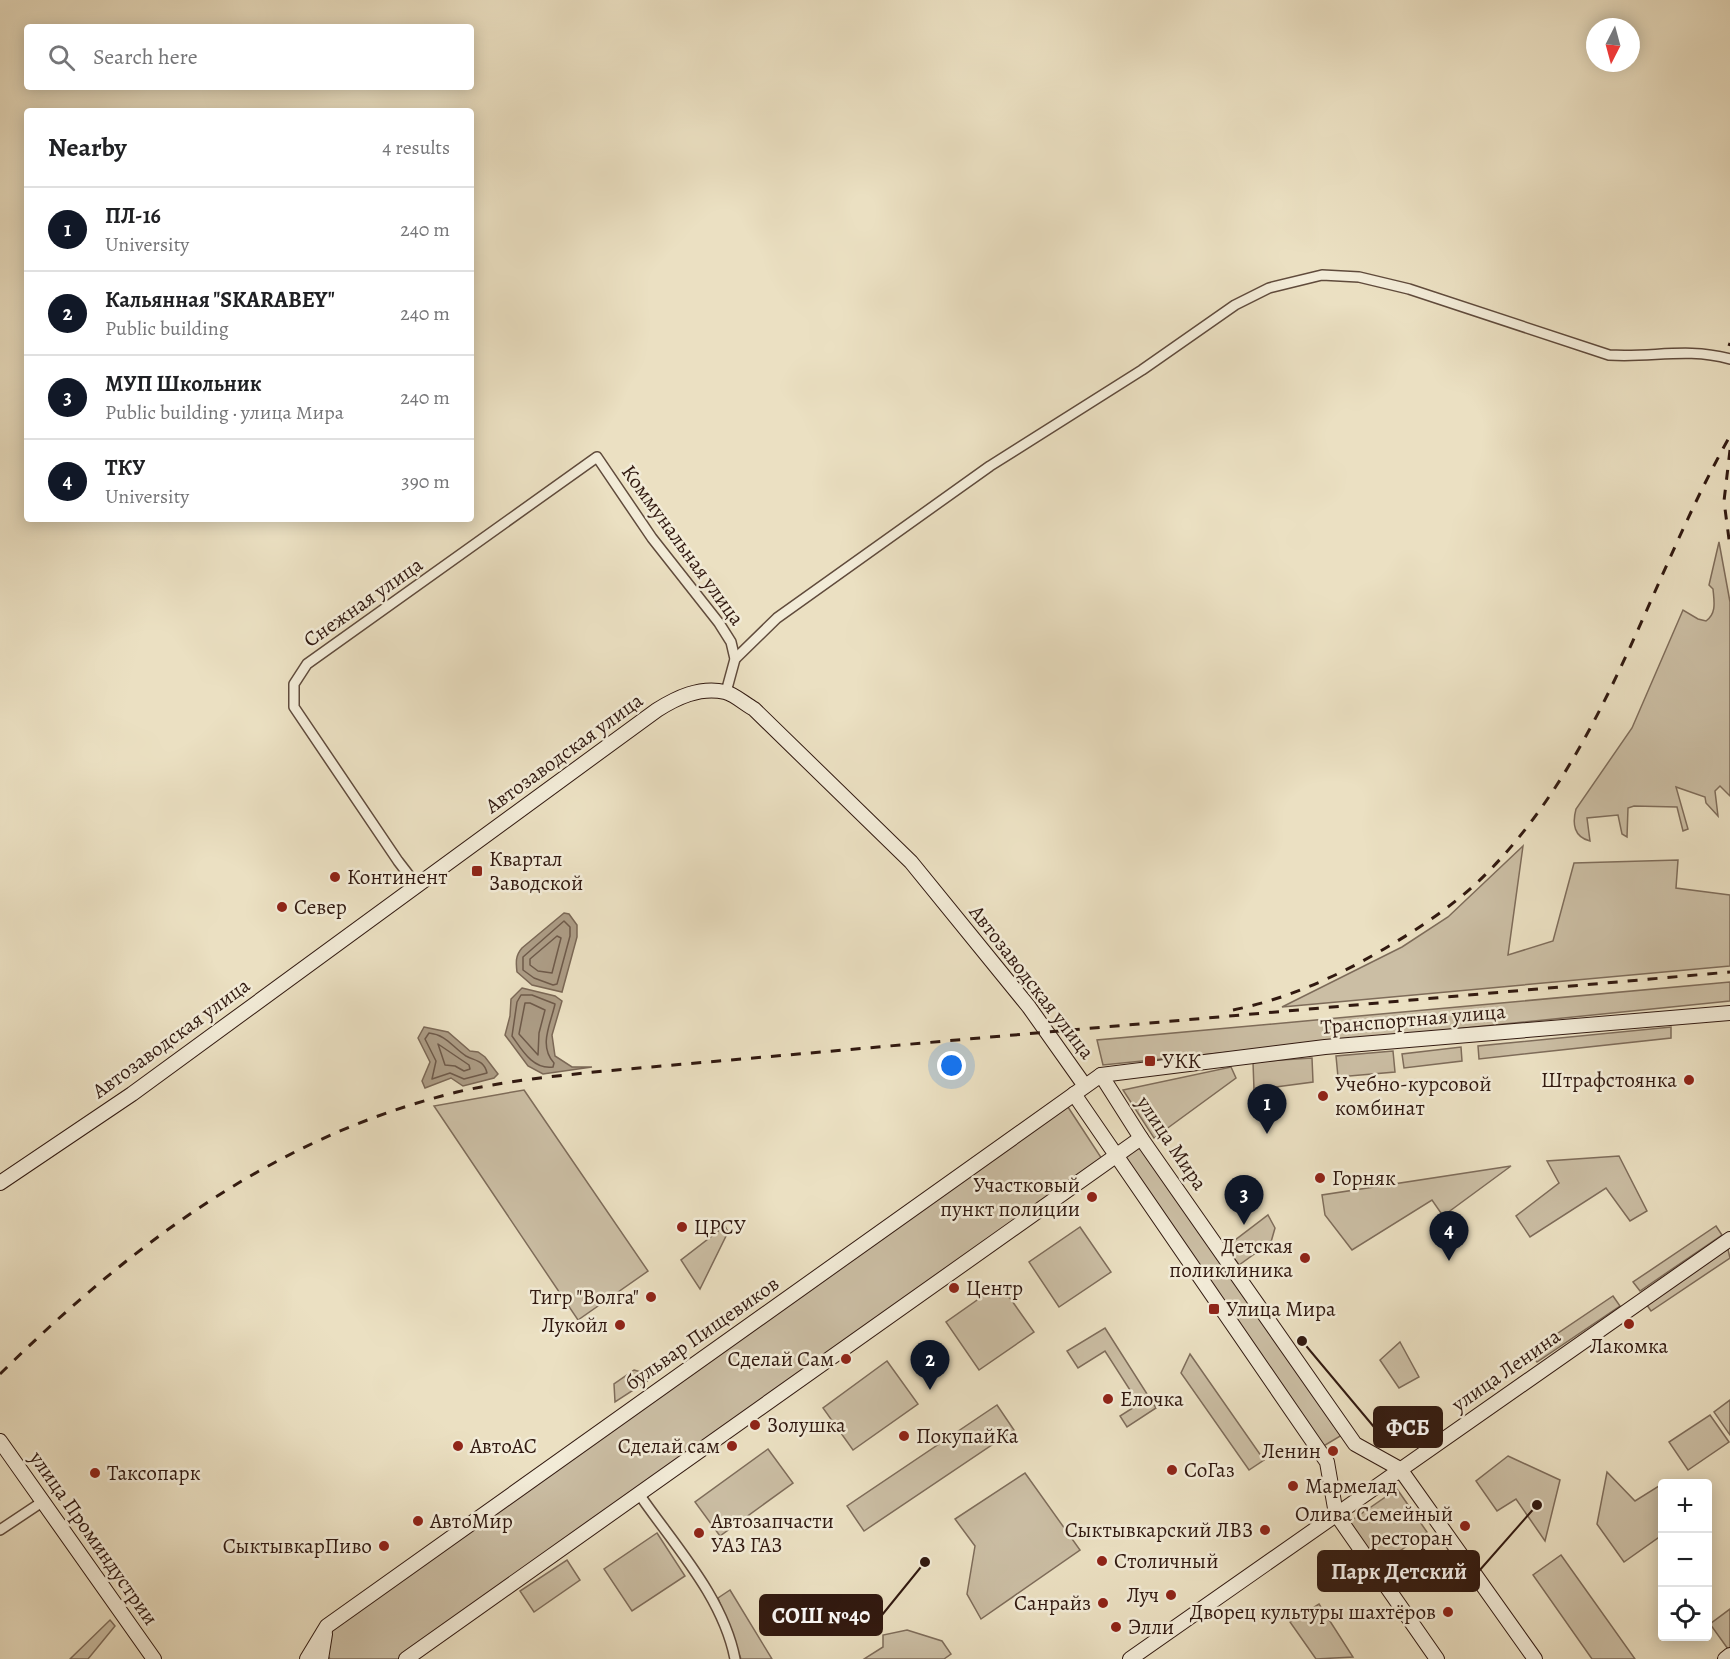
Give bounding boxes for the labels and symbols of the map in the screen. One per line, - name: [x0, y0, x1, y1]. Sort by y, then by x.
- north arrow: [1586, 18, 1640, 72]
- street label: Коммунальная улица: [615, 459, 751, 631]
- street label: Снежная улица: [298, 550, 429, 654]
- street label: Автозаводская улица: [479, 686, 649, 820]
- place label: Квартал Заводской: [489, 845, 583, 897]
- place label: Континент: [347, 863, 448, 891]
- marker: Квартал Заводской: [470, 864, 484, 878]
- marker: Континент: [328, 870, 342, 884]
- place label: Север: [294, 893, 347, 921]
- street label: Автозаводская улица: [962, 898, 1101, 1065]
- marker: Север: [275, 900, 289, 914]
- street label: Автозаводская улица: [86, 971, 256, 1105]
- street label: Транспортная улица: [1319, 997, 1507, 1041]
- place label: УКК: [1162, 1047, 1202, 1075]
- your location: [937, 1051, 966, 1080]
- marker: УКК: [1143, 1054, 1157, 1068]
- place label: Штрафстоянка: [1541, 1066, 1677, 1094]
- place label: Учебно-курсовой комбинат: [1335, 1070, 1492, 1122]
- marker: Штрафстоянка: [1682, 1073, 1696, 1087]
- pin: 1: [1248, 1084, 1286, 1134]
- street label: улица Мира: [1130, 1089, 1214, 1196]
- marker: Учебно-курсовой комбинат: [1316, 1089, 1330, 1103]
- place label: Горняк: [1332, 1164, 1396, 1192]
- place label: Участковый пункт полиции: [940, 1171, 1080, 1223]
- marker: Горняк: [1313, 1171, 1327, 1185]
- pin: 3: [1224, 1176, 1264, 1225]
- marker: Участковый пункт полиции: [1085, 1190, 1099, 1204]
- pin: 4: [1430, 1212, 1468, 1261]
- place label: ЦРСУ: [694, 1213, 746, 1241]
- marker: ЦРСУ: [675, 1220, 689, 1234]
- place label: Детская поликлиника: [1169, 1232, 1293, 1284]
- marker: Детская поликлиника: [1298, 1251, 1312, 1265]
- street label: бульвар Пищевиков: [619, 1269, 785, 1397]
- place label: Центр: [966, 1274, 1023, 1302]
- marker: Центр: [947, 1281, 961, 1295]
- place label: Тигр "Волга": [530, 1283, 639, 1311]
- marker: Тигр "Волга": [644, 1290, 658, 1304]
- place label: Улица Мира: [1226, 1295, 1336, 1323]
- marker: Улица Мира: [1207, 1302, 1221, 1316]
- place label: Лукойл: [542, 1311, 608, 1339]
- marker: Лакомка: [1622, 1317, 1636, 1331]
- marker: Лукойл: [613, 1318, 627, 1332]
- street label: улица Ленина: [1445, 1322, 1566, 1418]
- place label: Лакомка: [1590, 1332, 1668, 1360]
- pin: 2: [910, 1340, 950, 1390]
- place label: Сделай Сам: [727, 1345, 834, 1373]
- marker: Сделай Сам: [839, 1352, 853, 1366]
- place label: Елочка: [1120, 1385, 1184, 1413]
- marker: Елочка: [1101, 1392, 1115, 1406]
- callout: ФСБ: [1374, 1407, 1442, 1447]
- place label: Золушка: [767, 1411, 846, 1439]
- text: ФСБ: [1386, 1413, 1430, 1443]
- marker: Золушка: [748, 1418, 762, 1432]
- place label: ПокупайКа: [916, 1422, 1019, 1450]
- marker: ПокупайКа: [897, 1429, 911, 1443]
- place label: АвтоАС: [469, 1432, 537, 1460]
- place label: Сделай сам: [618, 1432, 720, 1460]
- place label: Ленин: [1261, 1437, 1321, 1465]
- marker: АвтоАС: [451, 1439, 465, 1453]
- marker: Сделай сам: [725, 1439, 739, 1453]
- marker: Ленин: [1326, 1444, 1340, 1458]
- street label: улица Проминдустрии: [23, 1445, 165, 1631]
- place label: СоГаз: [1184, 1456, 1235, 1484]
- place label: Таксопарк: [107, 1459, 201, 1487]
- marker: СоГаз: [1165, 1463, 1179, 1477]
- marker: Таксопарк: [88, 1466, 102, 1480]
- place label: Мармелад: [1305, 1472, 1397, 1500]
- marker: Мармелад: [1286, 1479, 1300, 1493]
- place label: Олива Семейный ресторан: [1295, 1500, 1453, 1552]
- place label: АвтоМир: [429, 1507, 513, 1535]
- place label: Автозапчасти УАЗ ГАЗ: [710, 1507, 834, 1559]
- marker: АвтоМир: [411, 1514, 425, 1528]
- place label: Сыктывкарский ЛВЗ: [1065, 1516, 1253, 1544]
- marker: Олива Семейный ресторан: [1458, 1519, 1472, 1533]
- marker: Сыктывкарский ЛВЗ: [1258, 1523, 1272, 1537]
- marker: Автозапчасти УАЗ ГАЗ: [692, 1526, 706, 1540]
- place label: СыктывкарПиво: [223, 1532, 372, 1560]
- marker: СыктывкарПиво: [377, 1539, 391, 1553]
- place label: Столичный: [1114, 1547, 1218, 1575]
- callout: Парк Детский: [1318, 1551, 1479, 1591]
- marker: Столичный: [1095, 1554, 1109, 1568]
- text: Парк Детский: [1331, 1557, 1467, 1587]
- place label: Луч: [1126, 1581, 1159, 1609]
- marker: Луч: [1164, 1588, 1178, 1602]
- place label: Санрайз: [1014, 1589, 1091, 1617]
- callout: СОШ №40: [760, 1595, 882, 1635]
- marker: Санрайз: [1096, 1596, 1110, 1610]
- place label: Дворец культуры шахтёров: [1190, 1598, 1436, 1626]
- text: СОШ №40: [772, 1601, 870, 1631]
- marker: Дворец культуры шахтёров: [1441, 1605, 1455, 1619]
- place label: Элли: [1128, 1613, 1174, 1641]
- marker: Элли: [1109, 1620, 1123, 1634]

